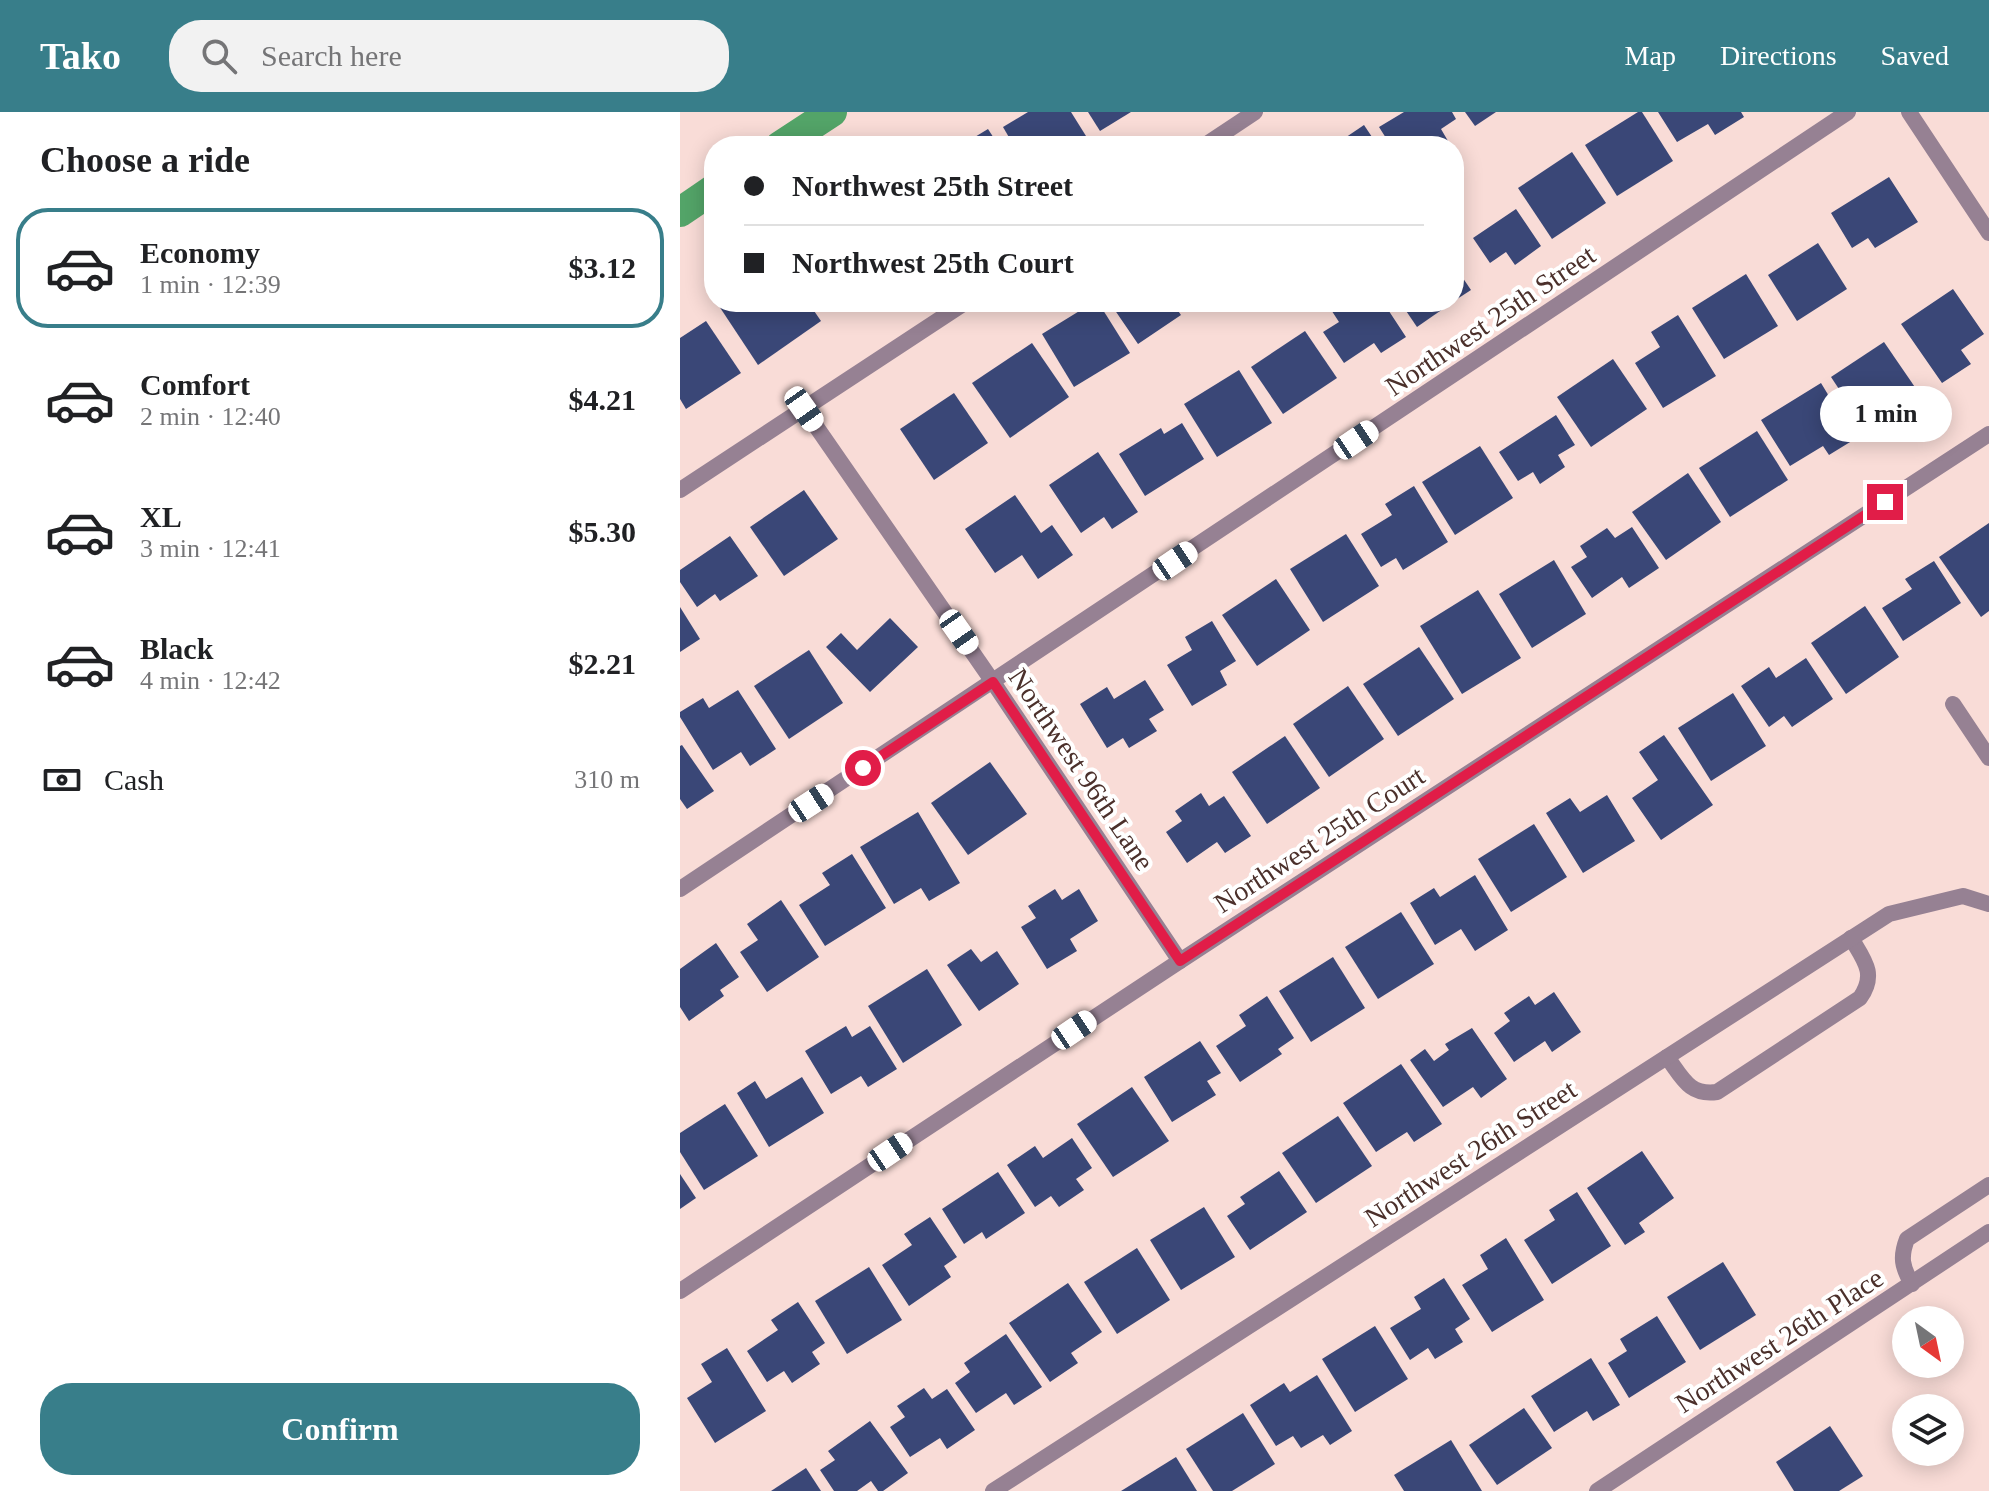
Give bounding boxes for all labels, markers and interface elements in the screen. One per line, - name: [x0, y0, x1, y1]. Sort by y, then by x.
- search box: [169, 20, 729, 92]
- icon: search: [197, 34, 241, 78]
- text: Tako: [40, 35, 121, 77]
- text: Search here: [261, 39, 402, 72]
- text: Map: [1625, 40, 1676, 71]
- text: Directions: [1720, 40, 1837, 71]
- text: Saved: [1881, 40, 1949, 71]
- text: Choose a ride: [40, 140, 250, 180]
- text: Northwest 25th Street: [792, 169, 1073, 202]
- icon: car: [44, 232, 116, 304]
- text: Economy: [140, 236, 260, 269]
- street label: Northwest 25th Street: [1380, 239, 1601, 402]
- text: Northwest 25th Court: [792, 246, 1074, 279]
- text: $3.12: [569, 251, 636, 284]
- text: 1 min · 12:39: [140, 270, 281, 299]
- icon: car: [44, 364, 116, 436]
- text: Comfort: [140, 368, 250, 401]
- car: [780, 382, 828, 436]
- text: $4.21: [569, 383, 636, 416]
- callout: 1 min: [1819, 386, 1951, 442]
- text: 1 min: [1855, 399, 1917, 428]
- text: 2 min · 12:40: [140, 402, 281, 431]
- car: [1329, 417, 1383, 463]
- route end: [1867, 484, 1903, 520]
- icon: car: [44, 496, 116, 568]
- text: XL: [140, 500, 182, 533]
- text: $5.30: [569, 515, 636, 548]
- text: 3 min · 12:41: [140, 534, 281, 563]
- car: [1148, 538, 1202, 584]
- car: [935, 605, 983, 659]
- icon: car: [44, 628, 116, 700]
- text: Black: [140, 632, 213, 665]
- text: $2.21: [569, 647, 636, 680]
- street label: Northwest 96th Lane: [1003, 663, 1161, 876]
- text: 4 min · 12:42: [140, 666, 281, 695]
- route start: [845, 750, 881, 786]
- icon: cash: [40, 758, 84, 802]
- street label: Northwest 25th Court: [1208, 760, 1430, 919]
- text: Cash: [104, 763, 164, 796]
- text: 310 m: [574, 765, 640, 794]
- car: [784, 780, 838, 826]
- car: [1047, 1007, 1101, 1053]
- street label: Northwest 26th Street: [1359, 1073, 1582, 1233]
- car: [863, 1129, 917, 1175]
- street label: Northwest 26th Place: [1670, 1262, 1889, 1419]
- north arrow: [1892, 1306, 1964, 1378]
- map controls: [1892, 1306, 1964, 1466]
- button: Confirm: [40, 1383, 640, 1475]
- button: layers: [1892, 1394, 1964, 1466]

